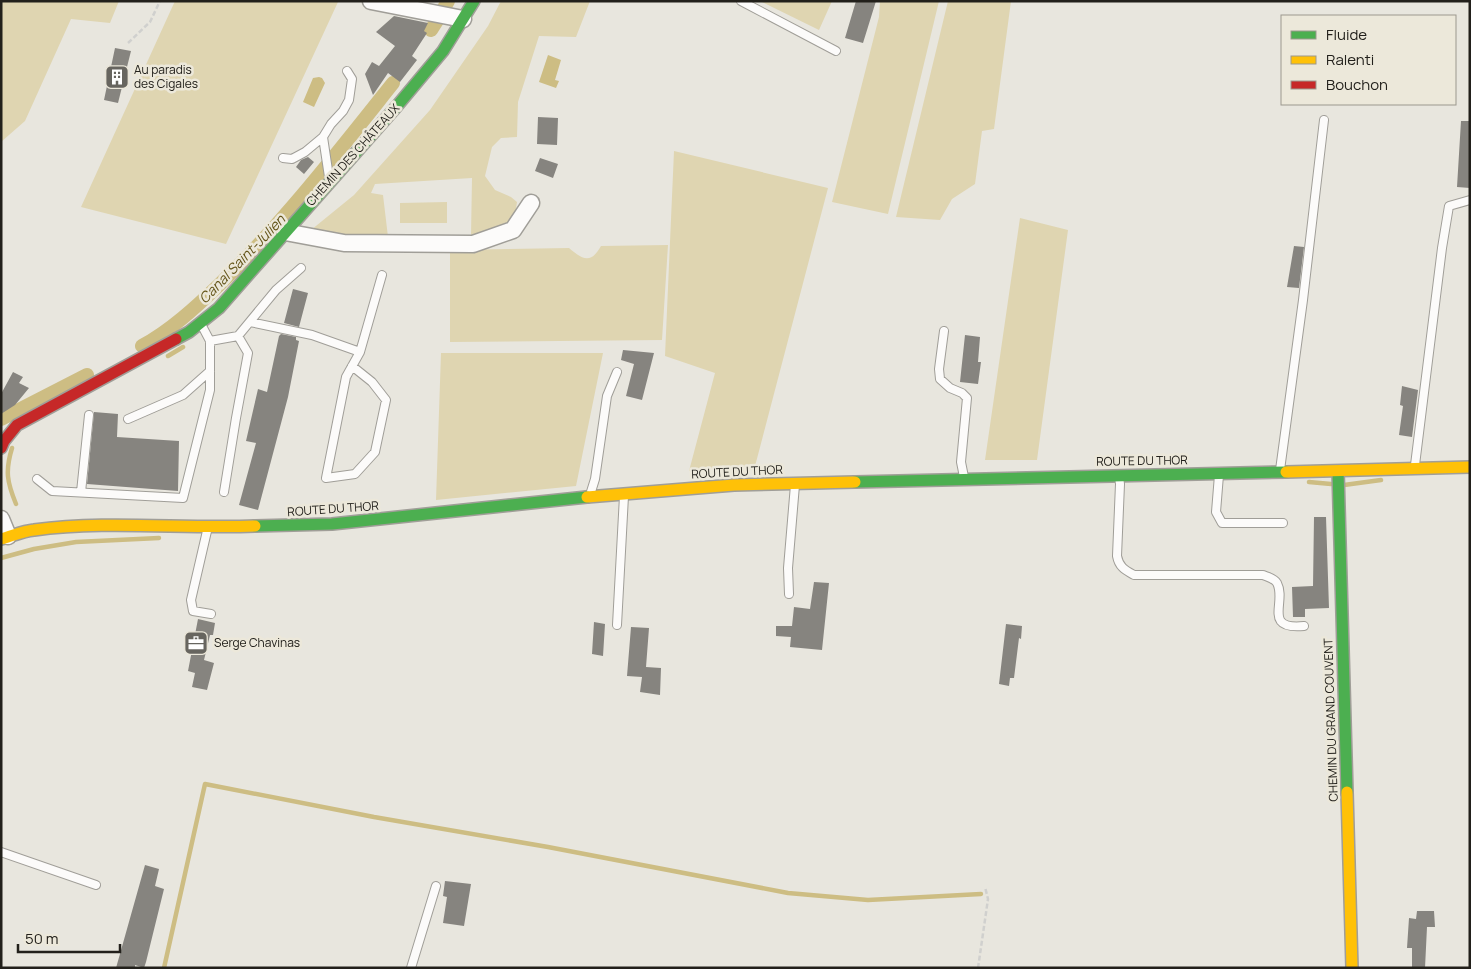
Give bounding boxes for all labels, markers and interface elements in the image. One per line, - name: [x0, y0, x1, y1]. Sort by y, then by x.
- legend: [1281, 15, 1456, 105]
- text: Fluide: [1326, 24, 1367, 45]
- text: Ralenti: [1326, 49, 1374, 70]
- place label: Au paradis des Cigales: [134, 61, 198, 92]
- building icon: Au paradis des Cigales: [104, 64, 130, 90]
- text: Bouchon: [1326, 74, 1388, 95]
- street label: CHEMIN DES CHÂTEAUX: [302, 99, 404, 209]
- water label: Canal Saint-Julien: [194, 210, 289, 307]
- street label: ROUTE DU THOR: [1096, 451, 1188, 470]
- street label: ROUTE DU THOR: [691, 461, 784, 482]
- street label: ROUTE DU THOR: [287, 497, 380, 520]
- office icon: Serge Chavinas: [183, 630, 209, 656]
- place label: Serge Chavinas: [214, 634, 300, 651]
- street label: CHEMIN DU GRAND COUVENT: [1319, 637, 1342, 802]
- scale bar: [18, 922, 120, 954]
- text: 50 m: [25, 928, 59, 949]

